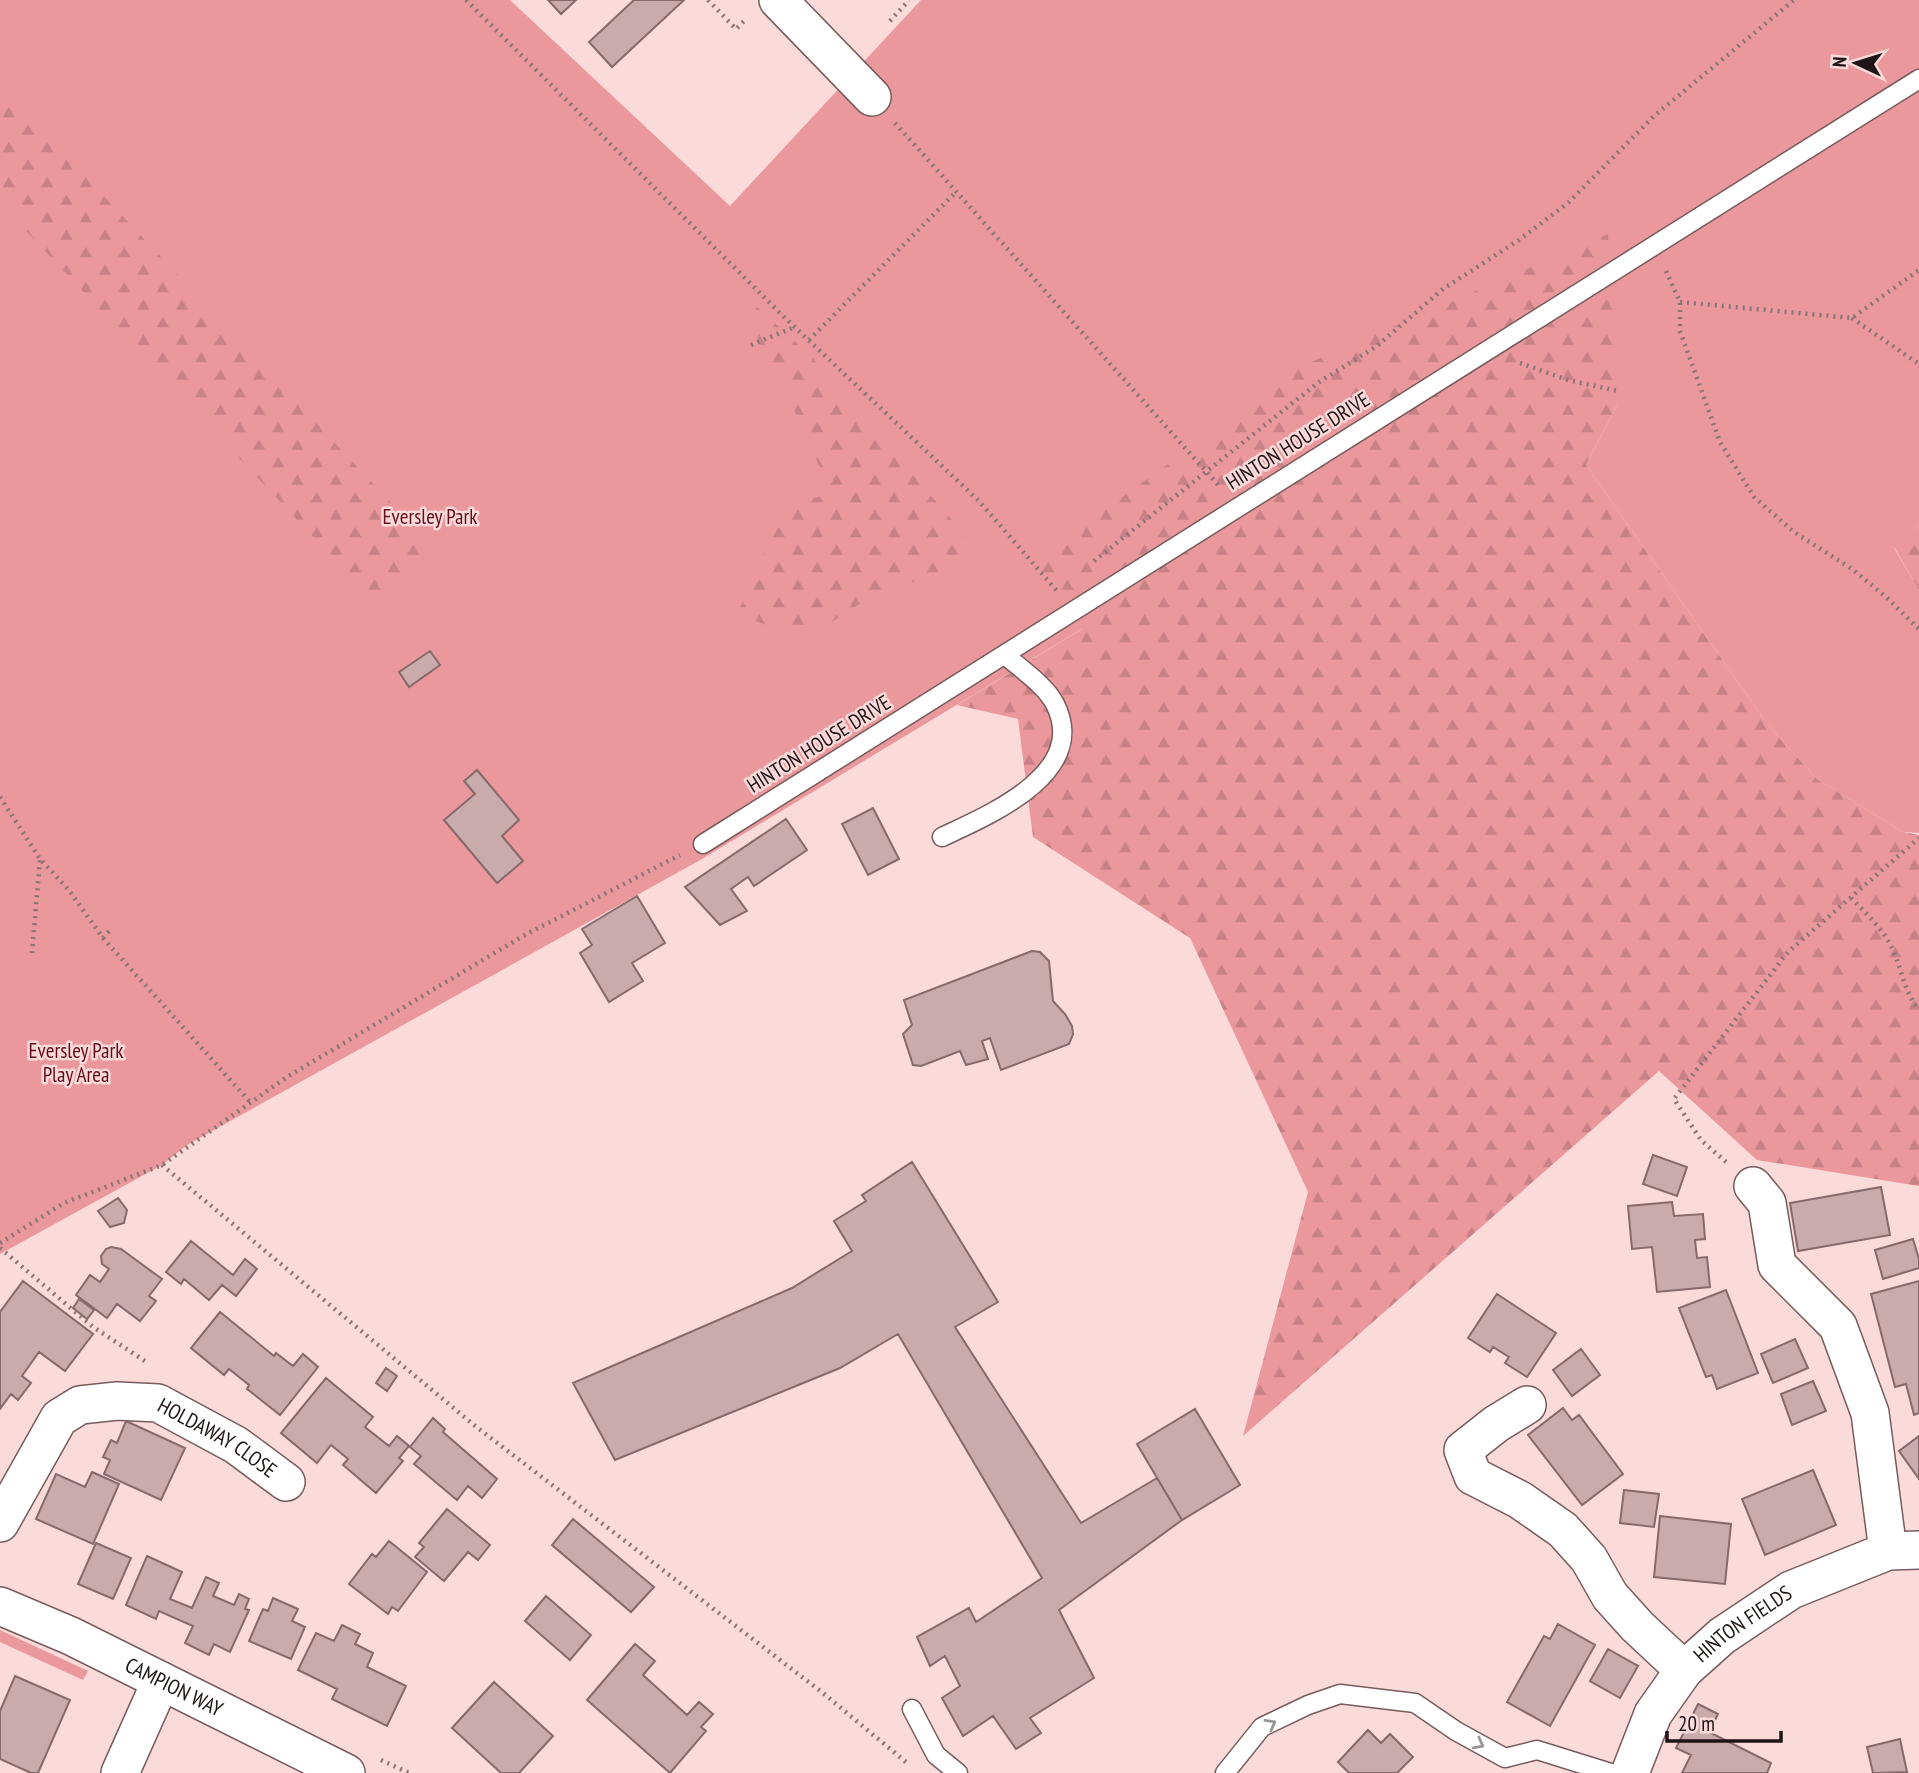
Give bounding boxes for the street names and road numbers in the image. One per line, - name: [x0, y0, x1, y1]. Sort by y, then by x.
- street label: HINTON HOUSE DRIVE: [1221, 386, 1375, 496]
- street label: HINTON HOUSE DRIVE: [742, 689, 896, 799]
- street label: HOLDAWAY CLOSE: [153, 1391, 282, 1483]
- street label: HINTON FIELDS: [1688, 1579, 1797, 1668]
- street label: CAMPION WAY: [121, 1651, 228, 1723]

